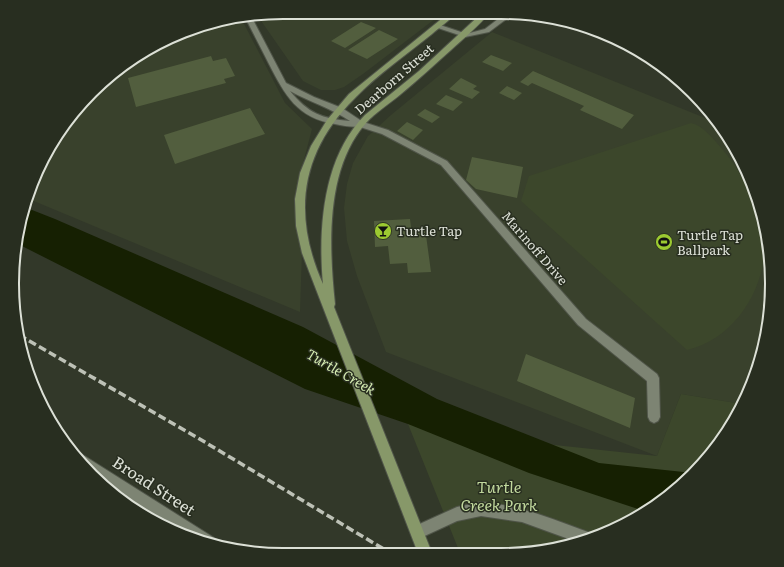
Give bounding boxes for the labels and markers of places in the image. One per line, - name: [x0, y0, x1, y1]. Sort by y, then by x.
- bar icon: Turtle Tap: [373, 221, 393, 241]
- place label: Turtle Tap: [396, 221, 462, 240]
- place label: Turtle Tap Ballpark: [677, 225, 743, 259]
- sports icon: Turtle Tap Ballpark: [654, 232, 674, 252]

